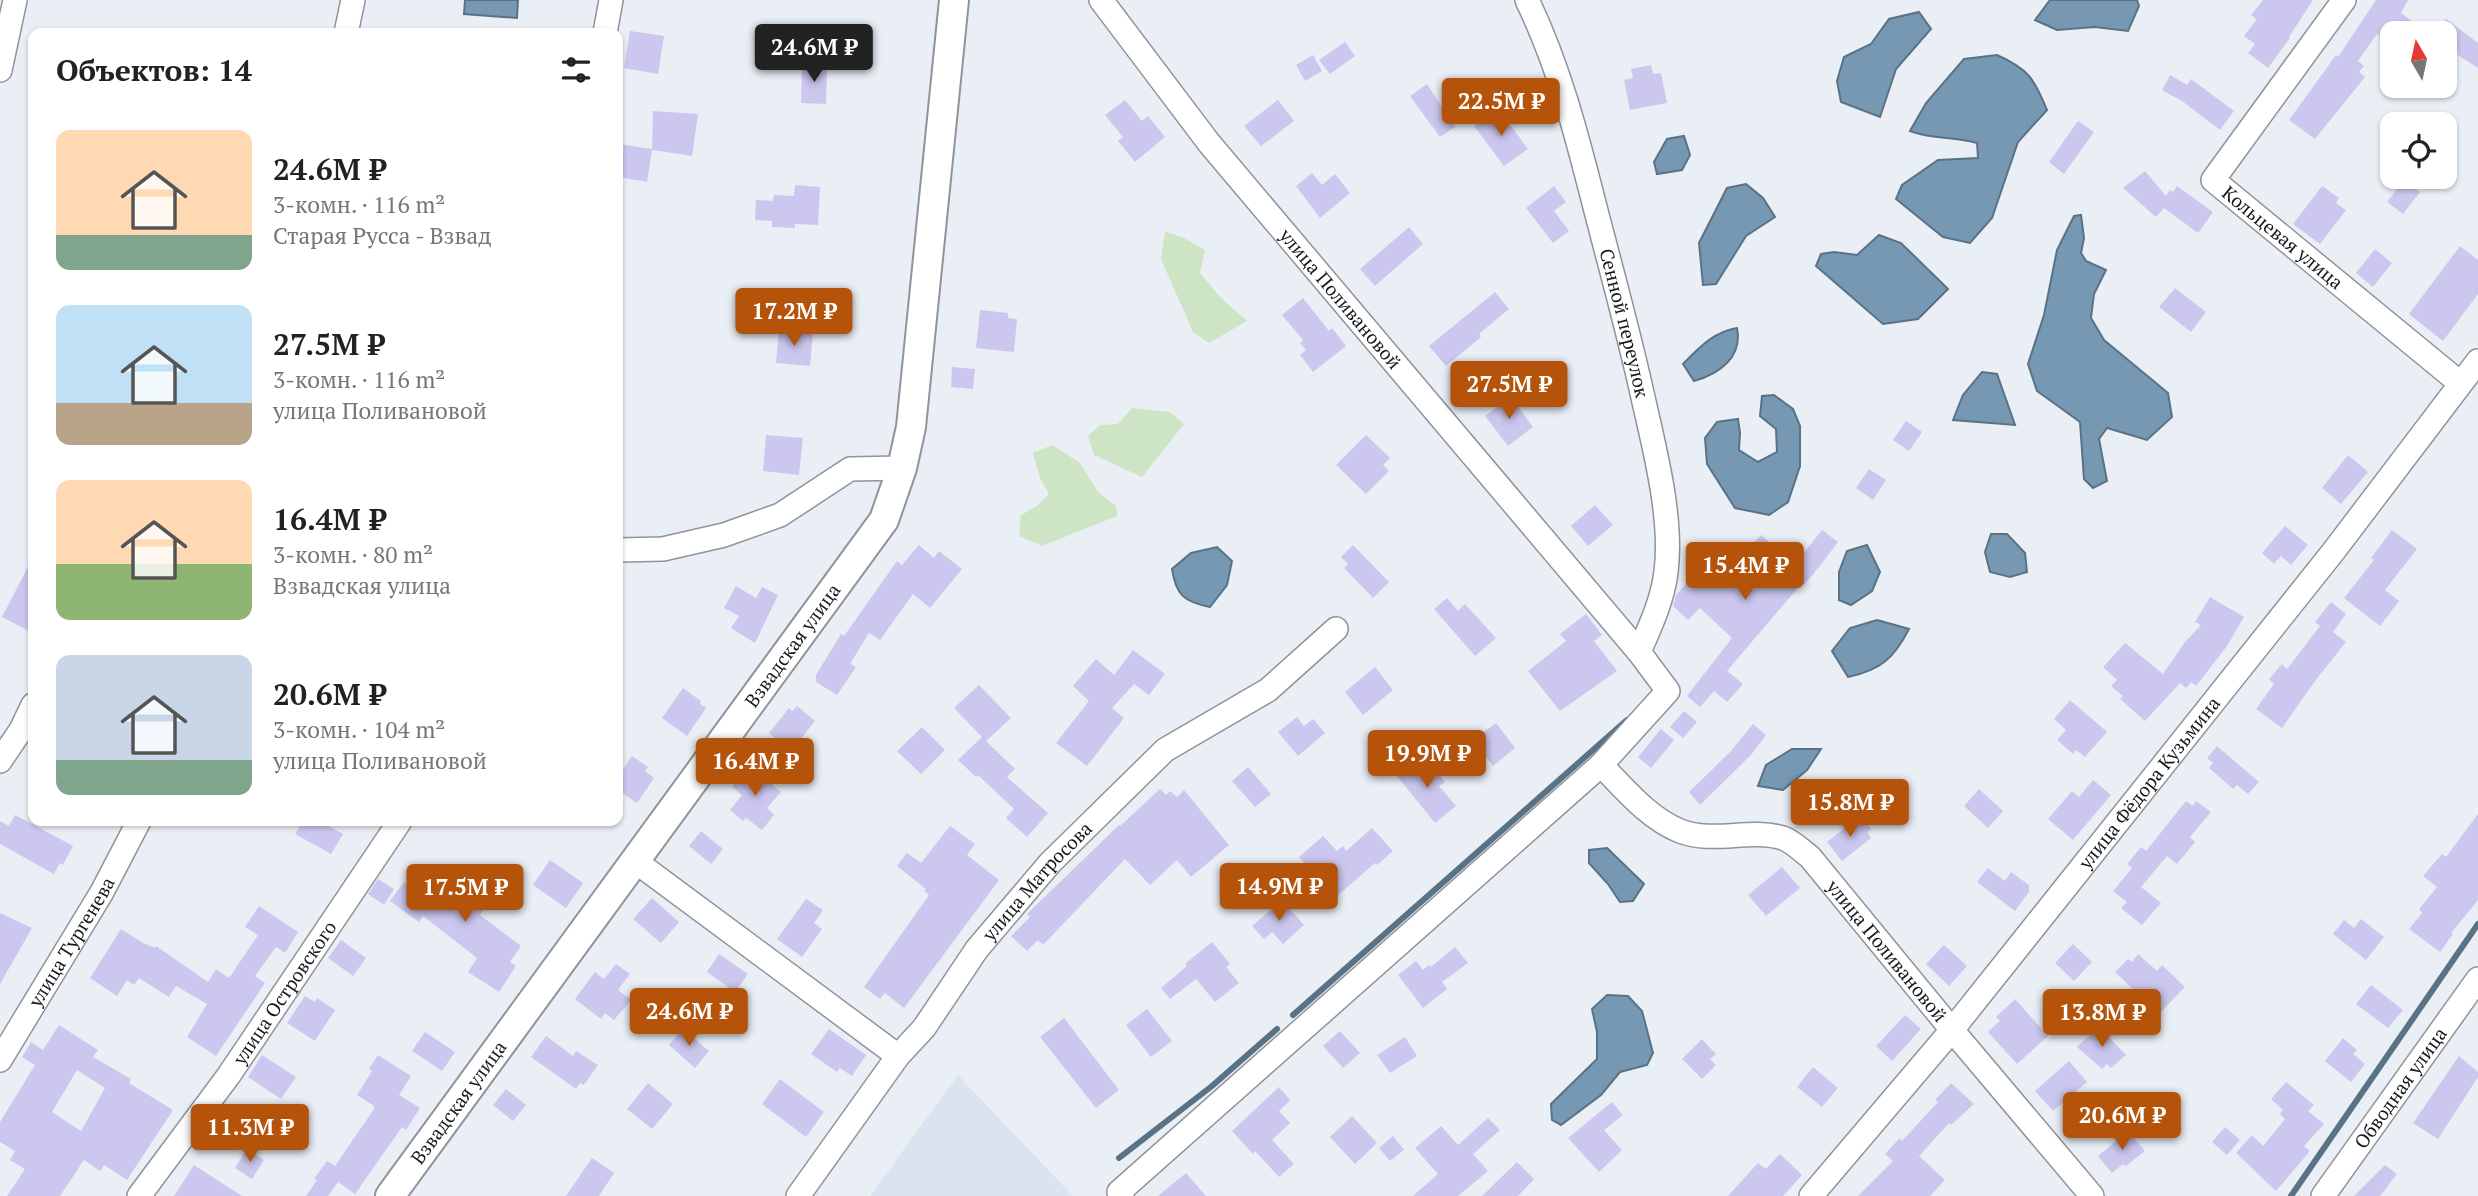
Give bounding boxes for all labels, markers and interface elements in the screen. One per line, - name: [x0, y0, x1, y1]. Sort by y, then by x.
- north arrow: [2380, 21, 2457, 98]
- map controls: [2380, 21, 2457, 189]
- pin: 24.6M ₽: [749, 24, 879, 84]
- text: 24.6M ₽: [771, 31, 857, 62]
- text: Объектов: 14: [56, 50, 252, 90]
- icon: filters: [557, 51, 595, 89]
- pin: 22.5M ₽: [1436, 78, 1566, 138]
- text: 22.5M ₽: [1458, 85, 1544, 116]
- button: locate: [2380, 112, 2457, 189]
- text: 24.6M ₽: [273, 149, 386, 189]
- icon: home: [112, 158, 196, 242]
- street label: Кольцевая улица: [2217, 180, 2349, 294]
- text: 3-комн. · 116 m²: [273, 189, 445, 220]
- text: Старая Русса - Взвад: [273, 220, 491, 251]
- street label: улица Поливановой: [1274, 222, 1407, 374]
- street label: Сенной переулок: [1594, 246, 1656, 401]
- pin: 17.2M ₽: [729, 288, 859, 348]
- text: 17.2M ₽: [751, 295, 837, 326]
- text: 27.5M ₽: [273, 324, 384, 364]
- icon: home: [112, 333, 196, 417]
- pin: 27.5M ₽: [1444, 362, 1574, 421]
- text: 3-комн. · 116 m²: [273, 364, 445, 395]
- text: 27.5M ₽: [1466, 368, 1552, 399]
- text: улица Поливановой: [273, 395, 487, 426]
- text: 16.4M ₽: [273, 499, 386, 539]
- icon: home: [112, 508, 196, 592]
- text: 3-комн. · 80 m²: [273, 539, 433, 570]
- pin: 15.4M ₽: [1680, 542, 1810, 602]
- text: 15.4M ₽: [1702, 549, 1788, 580]
- text: Взвадская улица: [273, 570, 451, 601]
- street label: Взвадская улица: [738, 578, 846, 712]
- text: 20.6M ₽: [273, 674, 386, 714]
- icon: home: [112, 683, 196, 767]
- street label: улица Фёдора Кузьмина: [2072, 691, 2225, 875]
- text: 3-комн. · 104 m²: [273, 714, 445, 745]
- pin: 19.9M ₽: [1362, 730, 1492, 790]
- text: 19.9M ₽: [1384, 737, 1470, 768]
- pin: 16.4M ₽: [690, 738, 820, 798]
- text: улица Поливановой: [273, 745, 487, 776]
- text: 16.4M ₽: [712, 745, 798, 776]
- pin: 15.8M ₽: [1785, 780, 1915, 839]
- text: 15.8M ₽: [1807, 786, 1893, 817]
- street label: улица Матросова: [976, 816, 1097, 947]
- pin: 17.5M ₽: [400, 864, 530, 924]
- pin: 14.9M ₽: [1214, 864, 1344, 923]
- text: 14.9M ₽: [1236, 870, 1322, 901]
- text: 17.5M ₽: [422, 871, 508, 902]
- street label: улица Тургенева: [22, 872, 120, 1012]
- street label: улица Поливановой: [1821, 873, 1953, 1027]
- street label: улица Островского: [226, 916, 341, 1070]
- pin: 24.6M ₽: [624, 988, 754, 1048]
- pin: 13.8M ₽: [2037, 990, 2167, 1049]
- text: 24.6M ₽: [646, 995, 732, 1026]
- text: 13.8M ₽: [2059, 996, 2145, 1027]
- street label: Обводная улица: [2348, 1021, 2452, 1153]
- street label: Взвадская улица: [405, 1035, 512, 1169]
- pin: 20.6M ₽: [2057, 1092, 2187, 1152]
- text: 20.6M ₽: [2079, 1099, 2165, 1130]
- pin: 11.3M ₽: [185, 1104, 315, 1164]
- text: 11.3M ₽: [207, 1111, 293, 1142]

